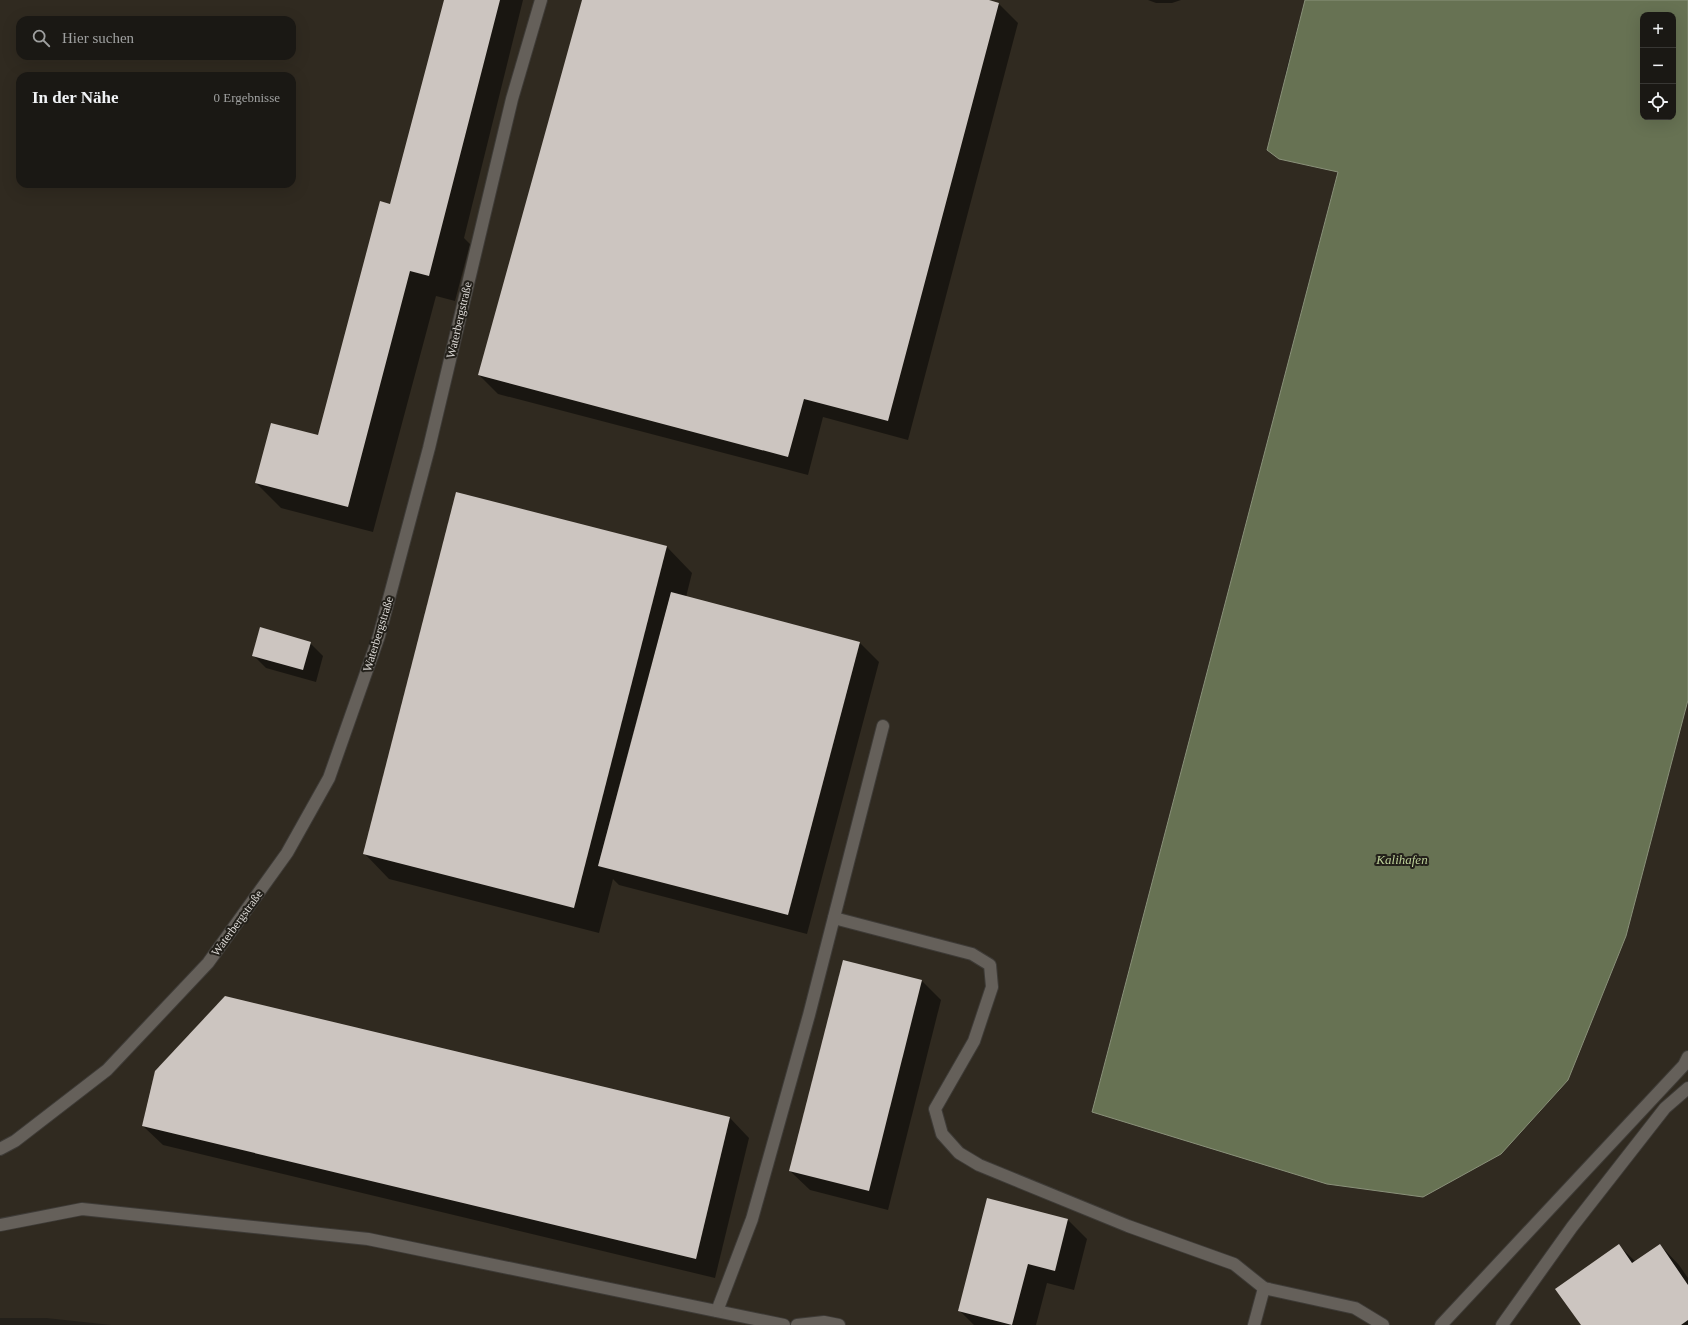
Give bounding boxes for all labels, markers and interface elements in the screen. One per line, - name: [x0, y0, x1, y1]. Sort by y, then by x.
- map controls: [1640, 12, 1676, 120]
- button: +: [1640, 12, 1676, 48]
- search box: [16, 16, 296, 60]
- icon: search: [30, 27, 52, 49]
- text: Hier suchen: [62, 30, 134, 46]
- button: −: [1640, 48, 1676, 84]
- button: locate: [1640, 84, 1676, 120]
- text: In der Nähe: [32, 88, 119, 107]
- text: 0 Ergebnisse: [213, 90, 280, 105]
- street label: Waterbergstraße: [443, 280, 475, 360]
- street label: Waterbergstraße: [360, 595, 396, 673]
- water label: Kalihafen: [1375, 852, 1428, 867]
- street label: Waterbergstraße: [208, 887, 266, 959]

